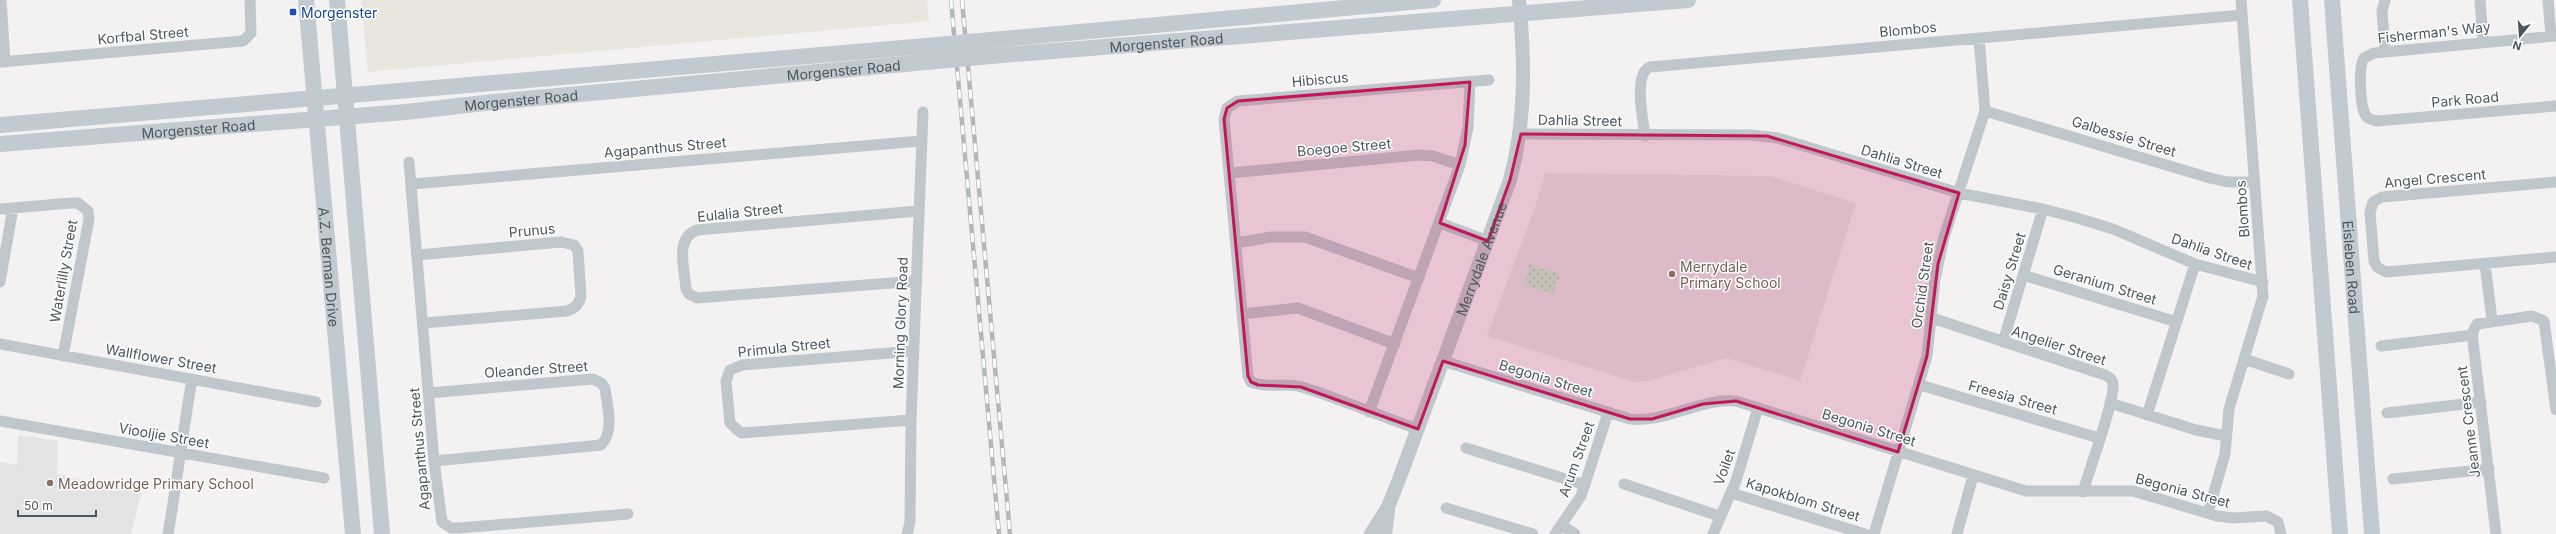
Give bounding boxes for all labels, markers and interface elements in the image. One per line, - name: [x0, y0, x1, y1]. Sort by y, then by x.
- place label: Morgenster: [301, 4, 377, 21]
- marker: Morgenster: [288, 7, 298, 17]
- north arrow: [2500, 16, 2540, 56]
- street label: Blombos: [1879, 18, 1937, 40]
- street label: Fisherman's Way: [2377, 18, 2491, 46]
- street label: Korfbal Street: [97, 23, 190, 47]
- street label: Morgenster Road: [1109, 29, 1224, 55]
- text: N: [2511, 38, 2523, 53]
- street label: Morgenster Road: [786, 56, 901, 83]
- street label: Hibiscus: [1291, 68, 1349, 90]
- street label: Morgenster Road: [463, 86, 579, 114]
- street label: Park Road: [2431, 88, 2499, 110]
- street label: Dahlia Street: [1538, 111, 1623, 129]
- street label: Galbessie Street: [2070, 112, 2179, 160]
- street label: Morgenster Road: [141, 115, 256, 141]
- street label: Agapanthus Street: [603, 133, 727, 161]
- street label: Boegoe Street: [1296, 134, 1392, 160]
- street label: Dahlia Street: [1859, 141, 1945, 182]
- street label: Angel Crescent: [2384, 165, 2487, 191]
- street label: Blombos: [2232, 180, 2252, 238]
- street label: Eulalia Street: [696, 199, 784, 225]
- street label: Merrydale Avenue: [1452, 199, 1510, 318]
- street label: A.Z. Berman Drive: [316, 206, 343, 328]
- street label: Waterlilly Street: [46, 218, 80, 324]
- street label: Prunus: [508, 220, 556, 240]
- street label: Eisleben Road: [2340, 220, 2364, 315]
- street label: Dahlia Street: [2169, 229, 2255, 273]
- street label: Daisy Street: [1989, 230, 2029, 312]
- street label: Orchid Street: [1907, 240, 1937, 329]
- street label: Morning Glory Road: [889, 257, 911, 389]
- place label: Merrydale Primary School: [1680, 258, 1781, 291]
- street label: Geranium Street: [2051, 260, 2159, 308]
- marker: Merrydale Primary School: [1667, 269, 1677, 279]
- street label: Angelier Street: [2010, 322, 2109, 368]
- street label: Primula Street: [737, 334, 832, 360]
- street label: Wallflower Street: [104, 340, 218, 376]
- street label: Begonia Street: [1497, 356, 1595, 400]
- street label: Oleander Street: [484, 357, 589, 381]
- street label: Jeanne Crescent: [2453, 365, 2483, 479]
- street label: Freesia Street: [1967, 376, 2060, 418]
- street label: Agapanthus Street: [405, 387, 433, 511]
- street label: Begonia Street: [1820, 405, 1918, 449]
- street label: Viooljie Street: [117, 419, 211, 451]
- street label: Arum Street: [1555, 419, 1598, 499]
- street label: Voilet: [1710, 446, 1738, 487]
- street label: Begonia Street: [2134, 469, 2233, 511]
- street label: Kapokblom Street: [1744, 474, 1862, 524]
- place label: Meadowridge Primary School: [58, 475, 254, 492]
- marker: Meadowridge Primary School: [45, 478, 55, 488]
- scale bar: [18, 492, 96, 518]
- text: 50 m: [24, 498, 53, 513]

